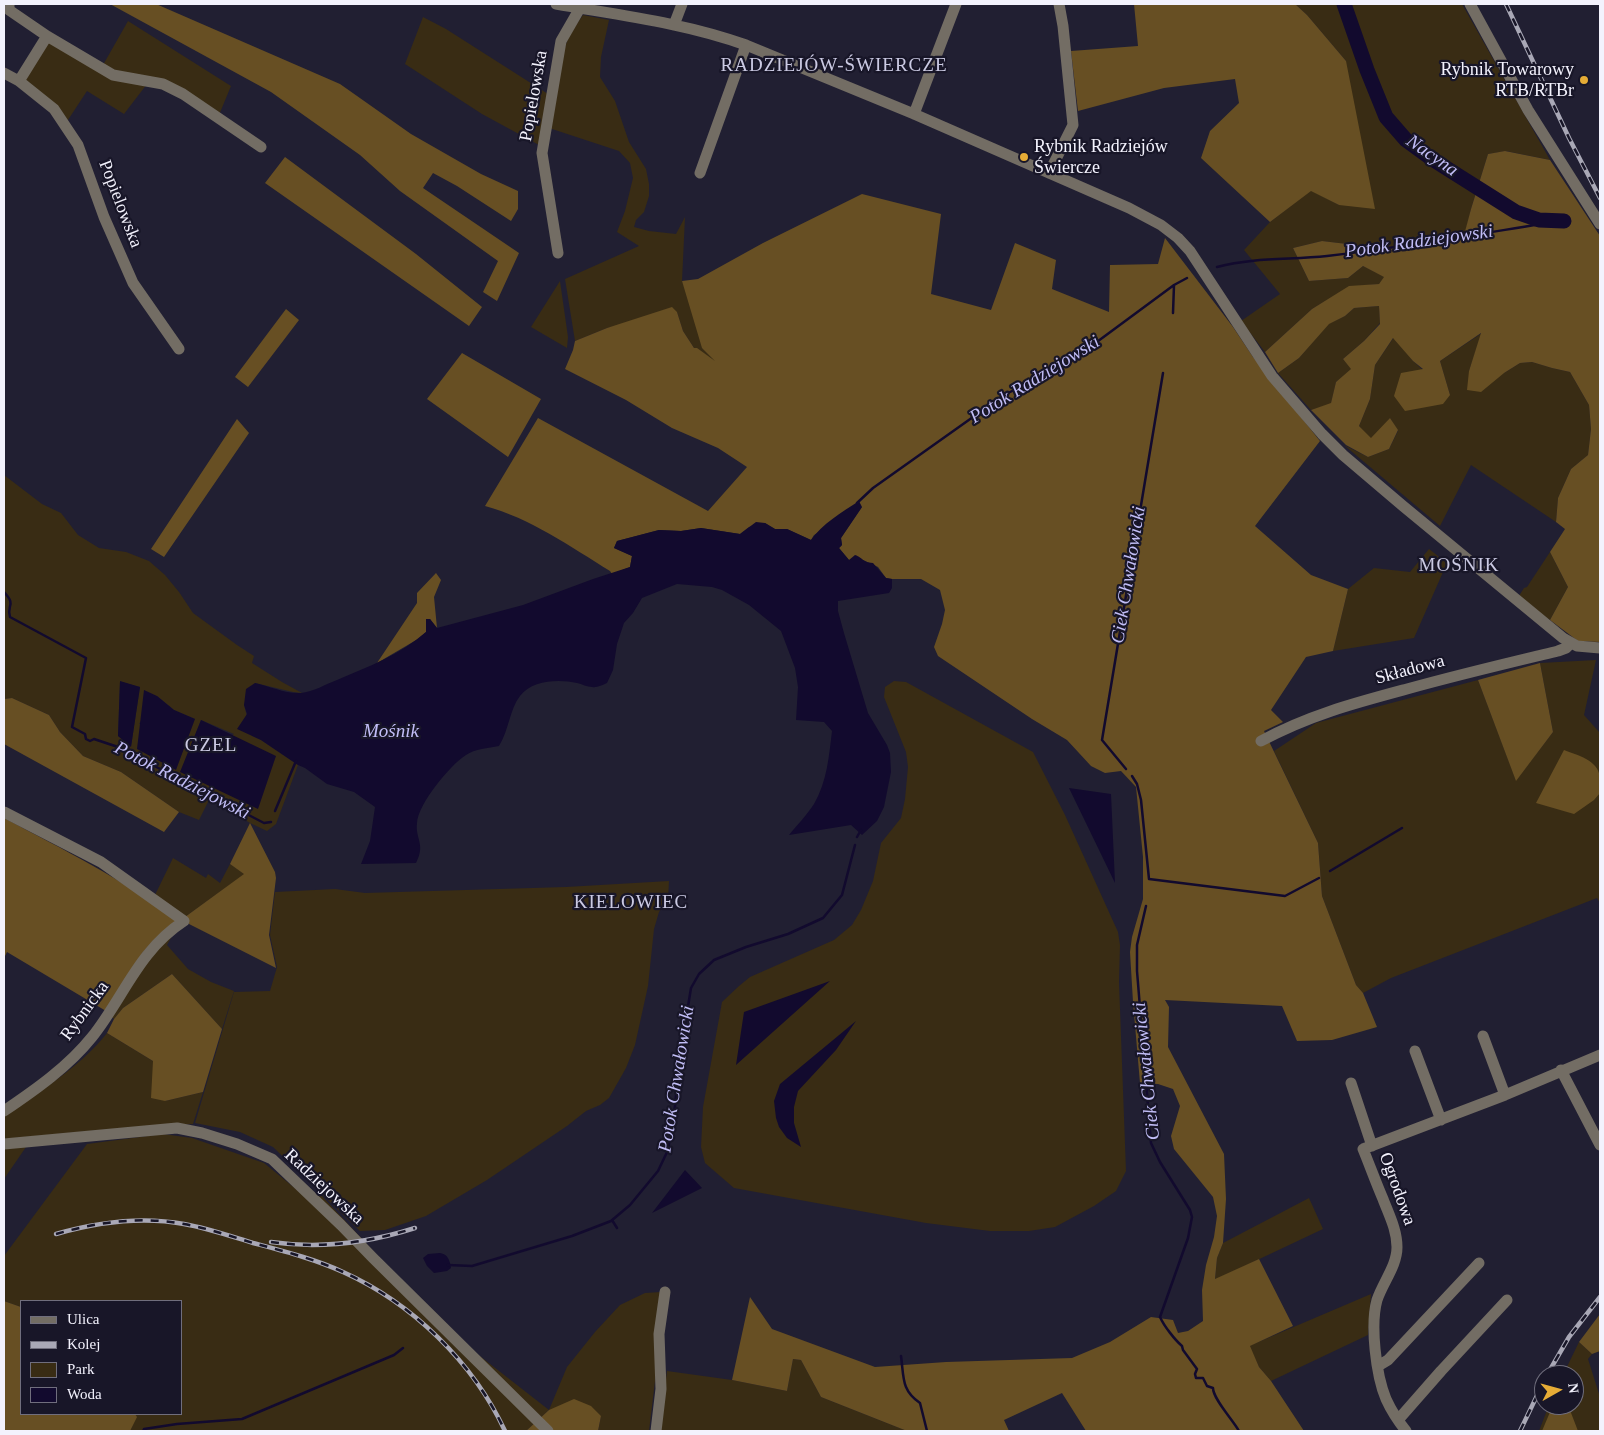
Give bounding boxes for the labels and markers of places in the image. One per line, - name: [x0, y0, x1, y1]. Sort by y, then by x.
- place label: Rybnik Towarowy RTB/RTBr: [1440, 59, 1574, 102]
- marker: Rybnik Towarowy RTB/RTBr: [1578, 74, 1590, 86]
- place label: Rybnik Radziejów Świercze: [1034, 136, 1168, 178]
- marker: Rybnik Radziejów Świercze: [1018, 151, 1030, 163]

